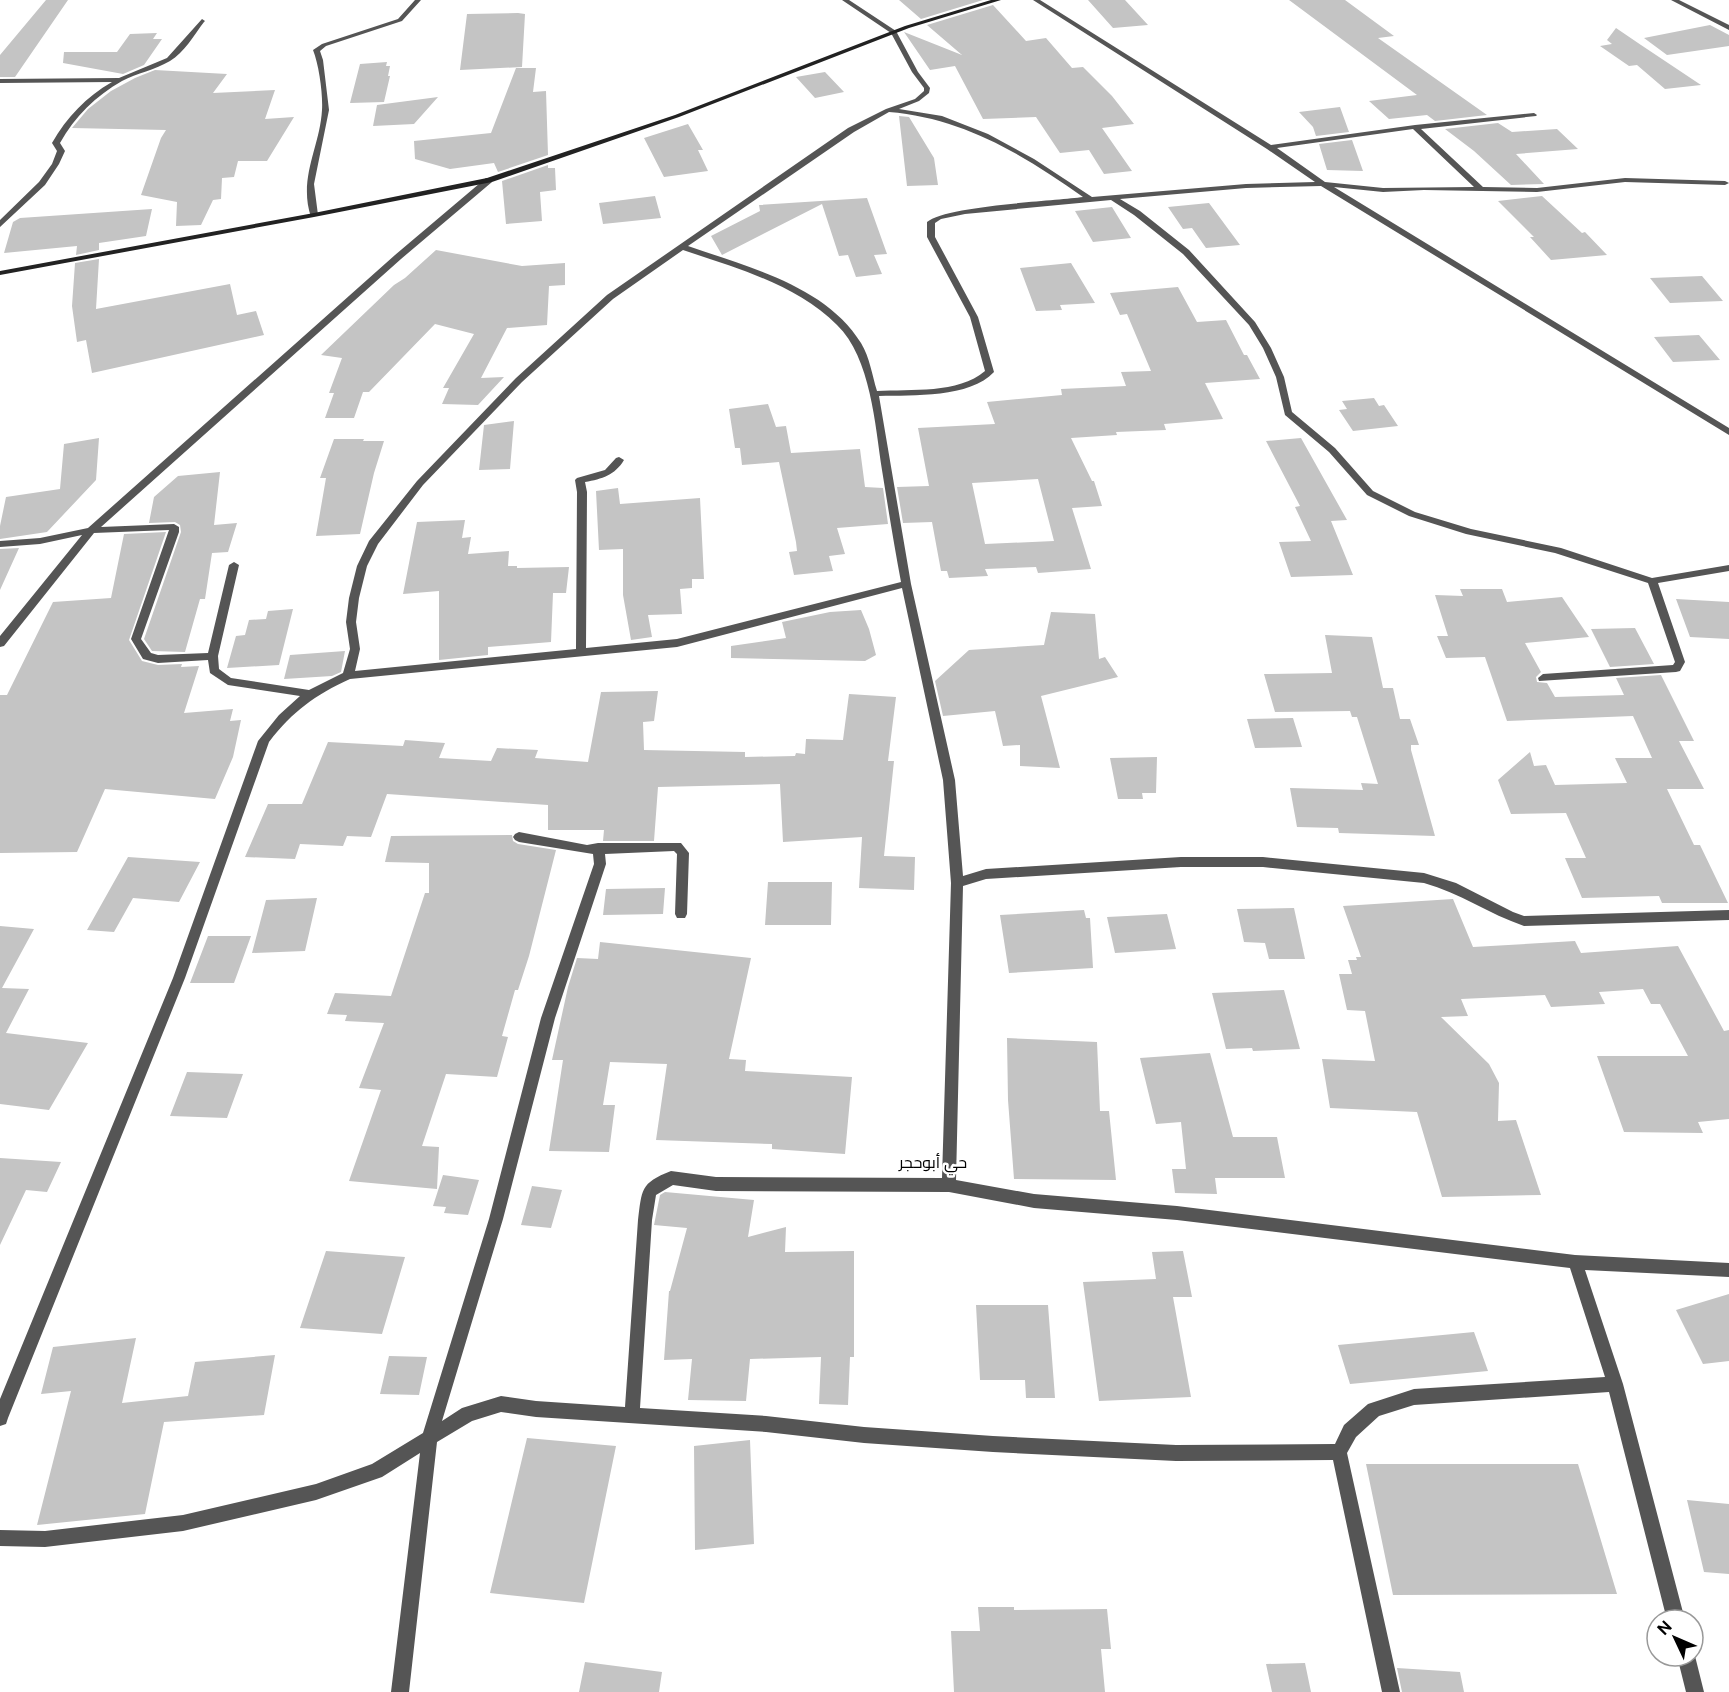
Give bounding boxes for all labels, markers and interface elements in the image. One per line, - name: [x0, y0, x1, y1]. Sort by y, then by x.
- district label: حي أبوحجر: [898, 1153, 967, 1176]
- north arrow: [1645, 1608, 1705, 1668]
- text: N: [1653, 1617, 1676, 1639]

